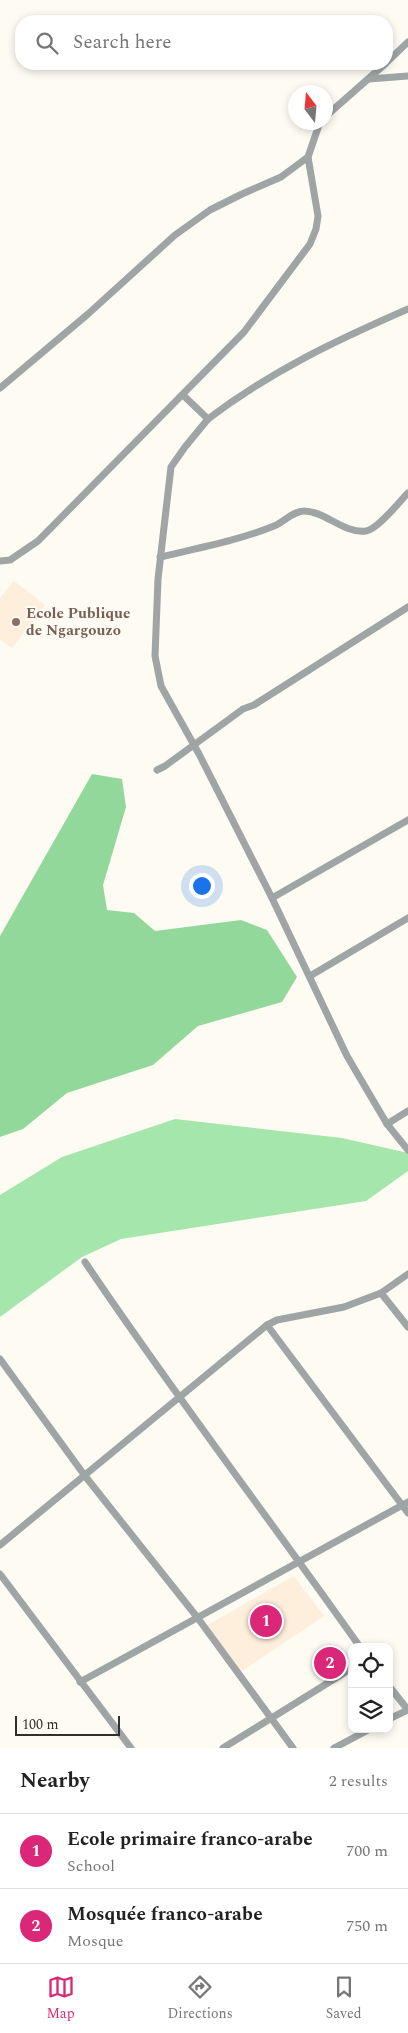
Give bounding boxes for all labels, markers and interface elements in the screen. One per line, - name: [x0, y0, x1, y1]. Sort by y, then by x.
- search box: [15, 15, 393, 70]
- text: Search here: [73, 28, 172, 57]
- icon: search: [33, 29, 61, 57]
- north arrow: [288, 85, 333, 130]
- place label: Ecole Publique de Ngargouzo: [26, 602, 130, 642]
- marker: Ecole Publique de Ngargouzo: [10, 616, 22, 628]
- your location: [189, 873, 215, 899]
- pin: 1: [250, 1602, 282, 1640]
- map controls: [348, 1643, 393, 1733]
- button: locate: [348, 1643, 393, 1688]
- pin: 2: [314, 1644, 346, 1682]
- button: layers: [348, 1688, 393, 1733]
- scale bar: [15, 1713, 120, 1736]
- text: 100 m: [22, 1714, 59, 1735]
- text: Nearby: [20, 1765, 90, 1797]
- text: 2 results: [329, 1769, 388, 1793]
- text: Ecole primaire franco-arabe: [67, 1825, 313, 1854]
- text: 1: [32, 1839, 40, 1863]
- text: 700 m: [346, 1839, 388, 1863]
- text: School: [67, 1854, 115, 1878]
- text: Mosquée franco-arabe: [67, 1900, 263, 1929]
- text: 2: [32, 1914, 40, 1938]
- text: 750 m: [346, 1914, 388, 1938]
- text: Mosque: [67, 1929, 124, 1953]
- tab: Map: [46, 1973, 75, 2024]
- tab: Directions: [167, 1973, 233, 2024]
- tab: Saved: [326, 1973, 362, 2024]

